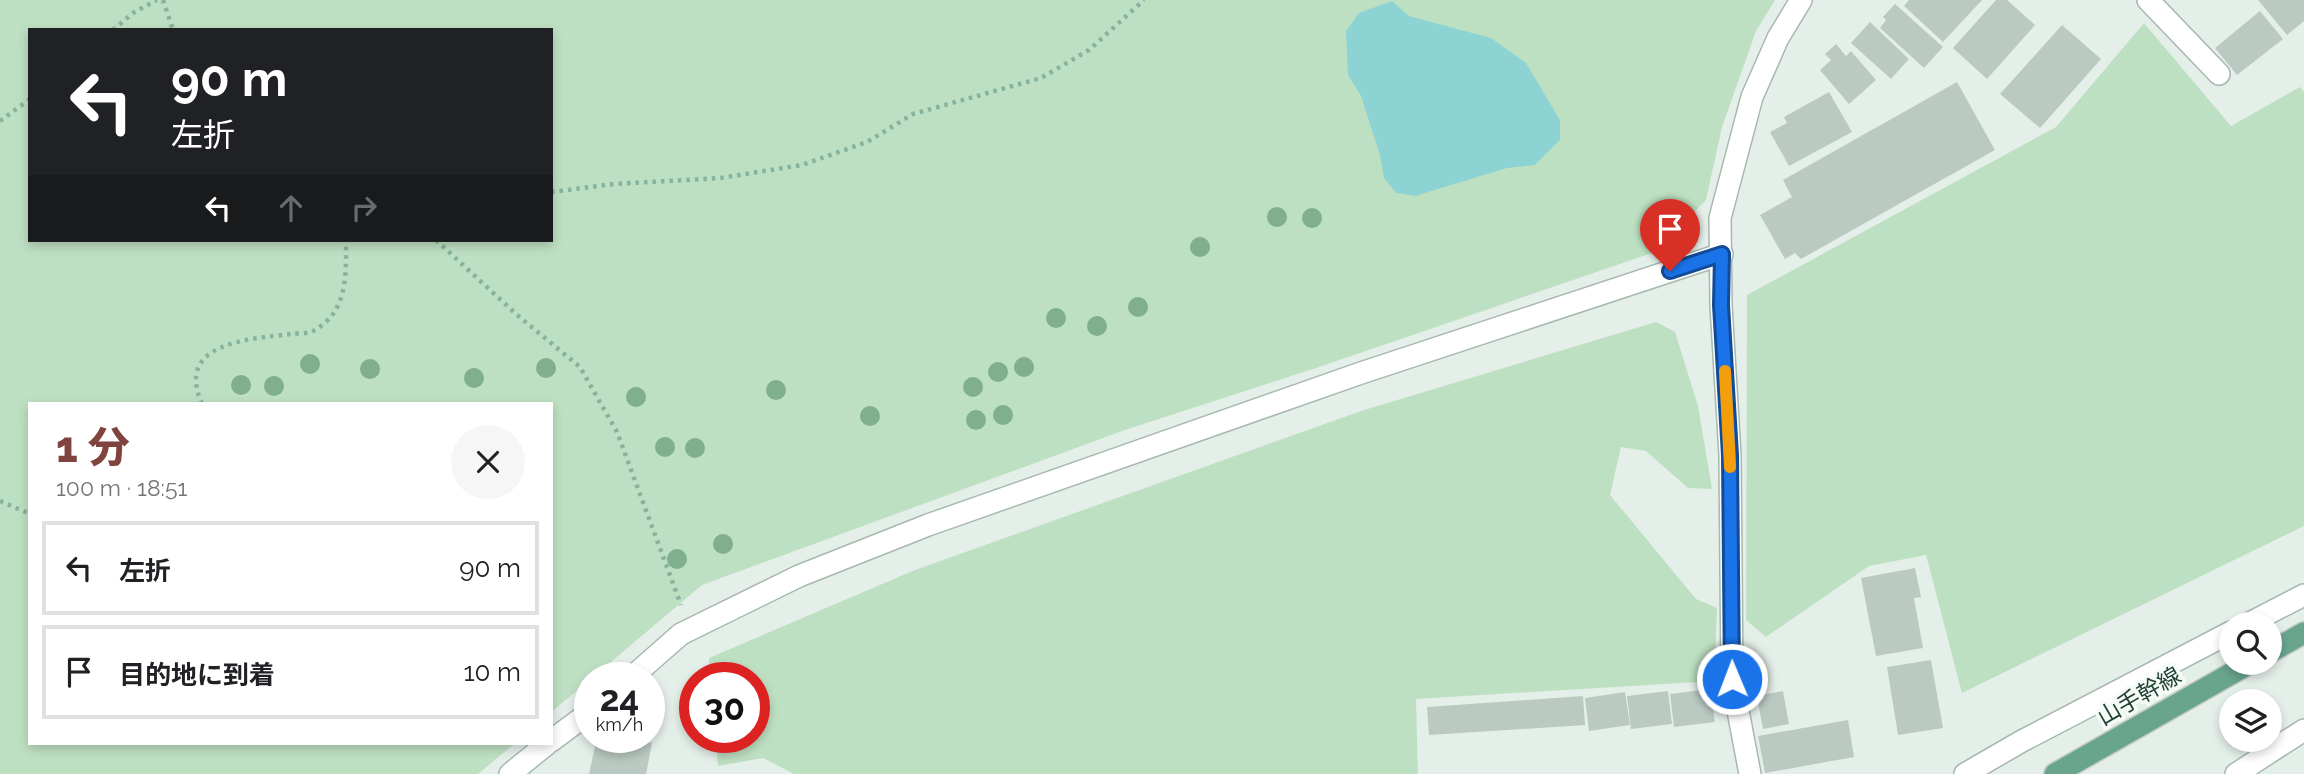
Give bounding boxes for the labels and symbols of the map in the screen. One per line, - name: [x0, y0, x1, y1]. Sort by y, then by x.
- pin: [1640, 199, 1700, 271]
- position arrow: [1695, 642, 1769, 716]
- street label: 山手幹線: [2092, 661, 2185, 730]
- speed limit sign: 30: [679, 662, 770, 753]

